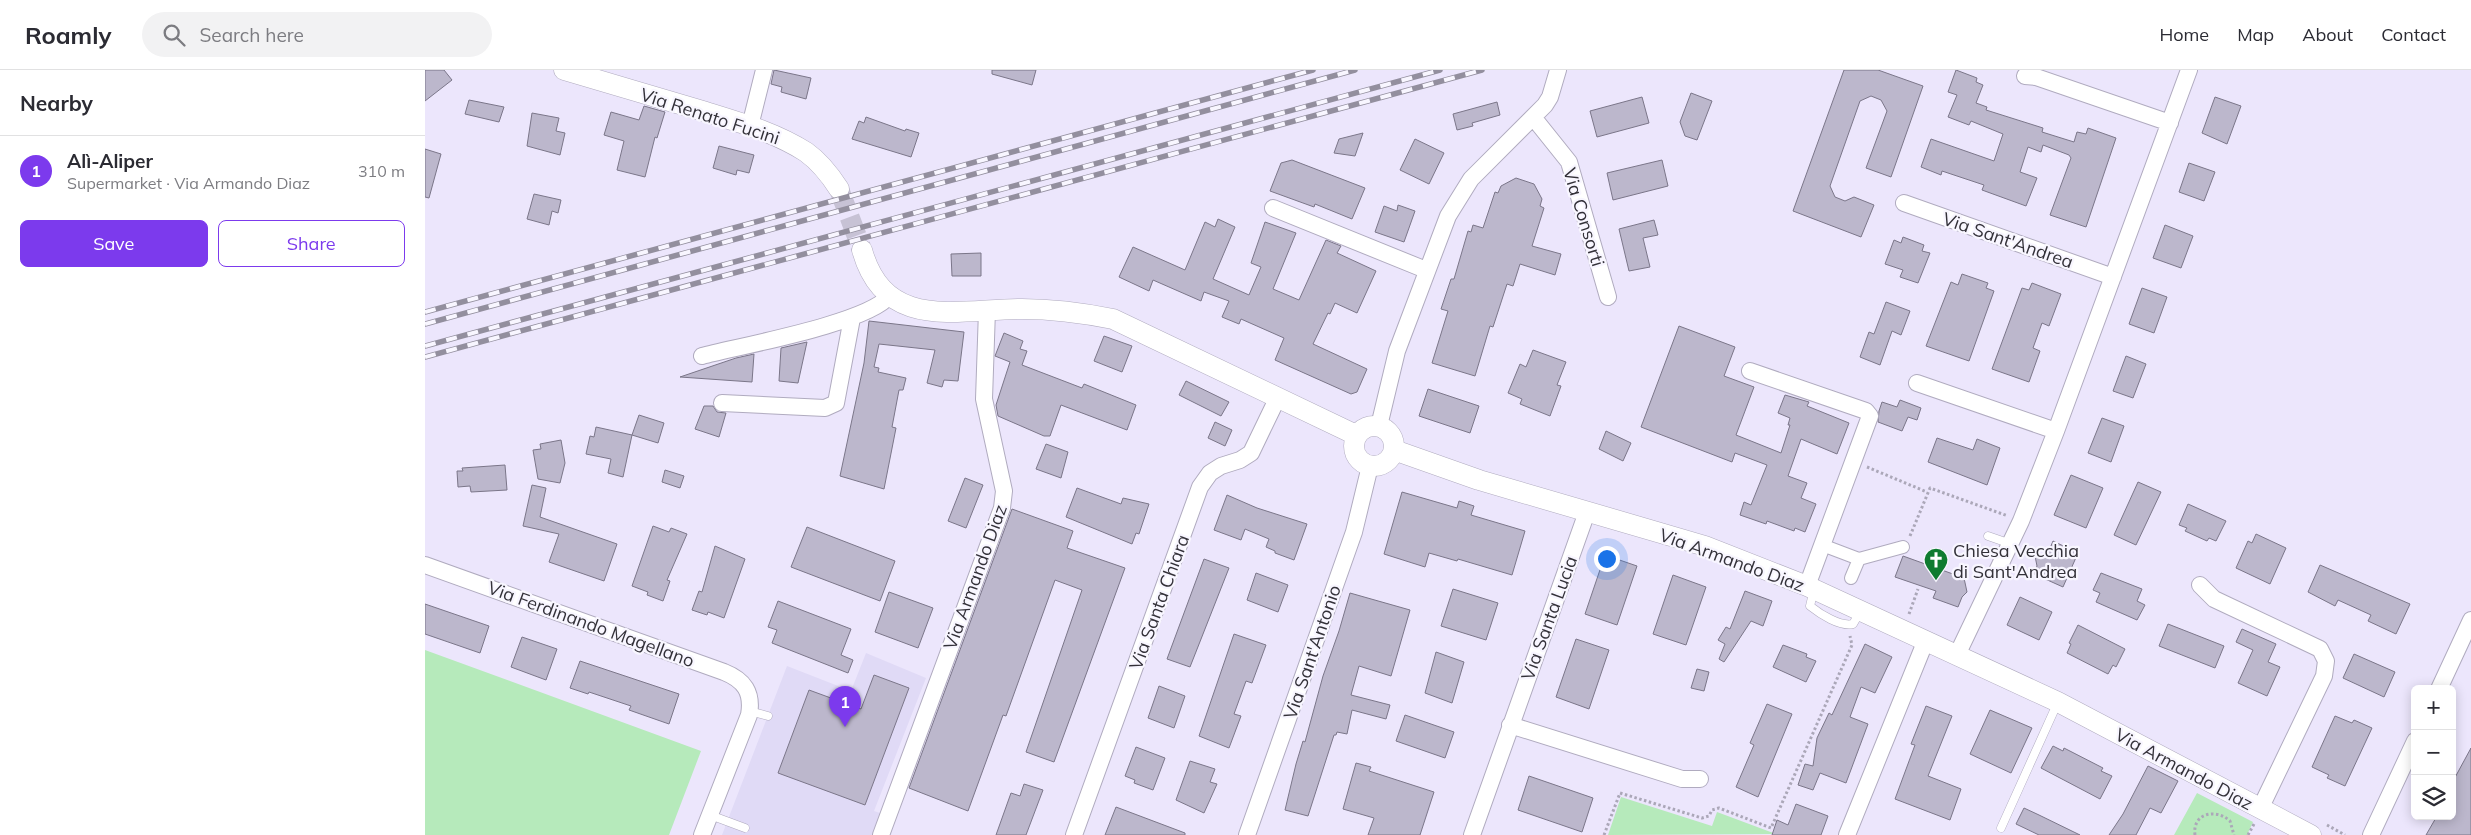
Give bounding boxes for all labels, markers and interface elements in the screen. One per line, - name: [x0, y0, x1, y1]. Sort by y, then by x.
- search box: [142, 12, 492, 57]
- text: Roamly: [25, 20, 112, 50]
- icon: search: [160, 21, 188, 49]
- text: Search here: [200, 23, 304, 47]
- text: Home: [2159, 23, 2209, 46]
- text: Map: [2237, 23, 2274, 46]
- text: About: [2302, 23, 2353, 46]
- text: Contact: [2381, 23, 2446, 46]
- street label: Via Renato Fucini: [637, 83, 783, 149]
- text: Nearby: [20, 90, 93, 116]
- text: Alì-Aliper: [67, 149, 153, 173]
- text: 1: [31, 161, 41, 181]
- text: 310 m: [358, 161, 405, 181]
- street label: Via Consorti: [1558, 165, 1610, 269]
- text: Supermarket · Via Armando Diaz: [67, 173, 310, 193]
- street label: Via Sant'Andrea: [1940, 207, 2076, 273]
- button: Save: [20, 220, 208, 267]
- button: Share: [218, 220, 405, 267]
- street label: Via Armando Diaz: [938, 501, 1012, 653]
- street label: Via Armando Diaz: [1656, 523, 1808, 597]
- street label: Via Santa Chiara: [1124, 531, 1194, 673]
- place label: Chiesa Vecchia di Sant'Andrea: [1953, 539, 2079, 583]
- your location: [1594, 546, 1620, 572]
- church icon: Chiesa Vecchia di Sant'Andrea: [1923, 547, 1949, 581]
- street label: Via Santa Lucia: [1516, 553, 1582, 683]
- street label: Via Ferdinando Magellano: [485, 576, 697, 672]
- street label: Via Sant'Antonio: [1278, 582, 1346, 722]
- map controls: [2411, 685, 2456, 820]
- button: +: [2411, 685, 2456, 730]
- pin: 1: [829, 686, 861, 727]
- street label: Via Armando Diaz: [2111, 723, 2257, 815]
- button: −: [2411, 730, 2456, 775]
- button: layers: [2411, 775, 2456, 820]

